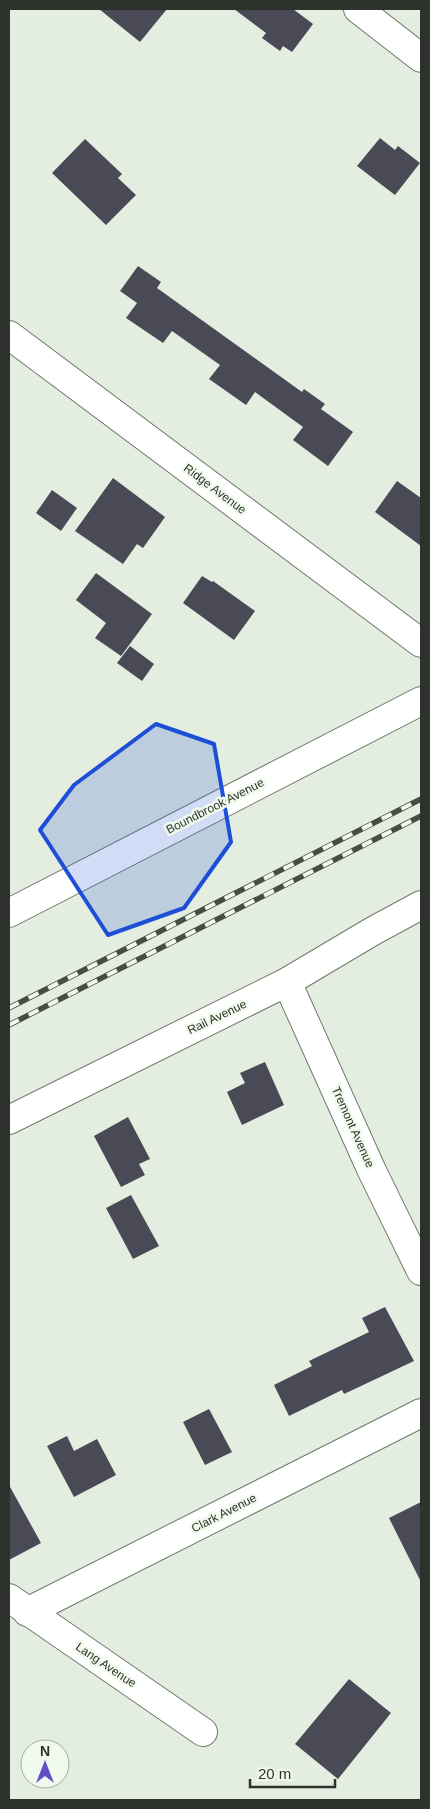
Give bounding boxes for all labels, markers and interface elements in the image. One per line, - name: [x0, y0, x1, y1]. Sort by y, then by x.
- street label: Ridge Avenue: [181, 461, 249, 517]
- street label: Boundbrook Avenue: [164, 775, 267, 837]
- street label: Rail Avenue: [185, 997, 249, 1037]
- street label: Tremont Avenue: [329, 1084, 377, 1170]
- street label: Clark Avenue: [189, 1490, 259, 1535]
- street label: Lang Avenue: [73, 1640, 139, 1691]
- north arrow: [20, 1739, 70, 1789]
- text: N: [40, 1743, 50, 1759]
- scale bar: [250, 1756, 335, 1788]
- text: 20 m: [258, 1765, 291, 1782]

